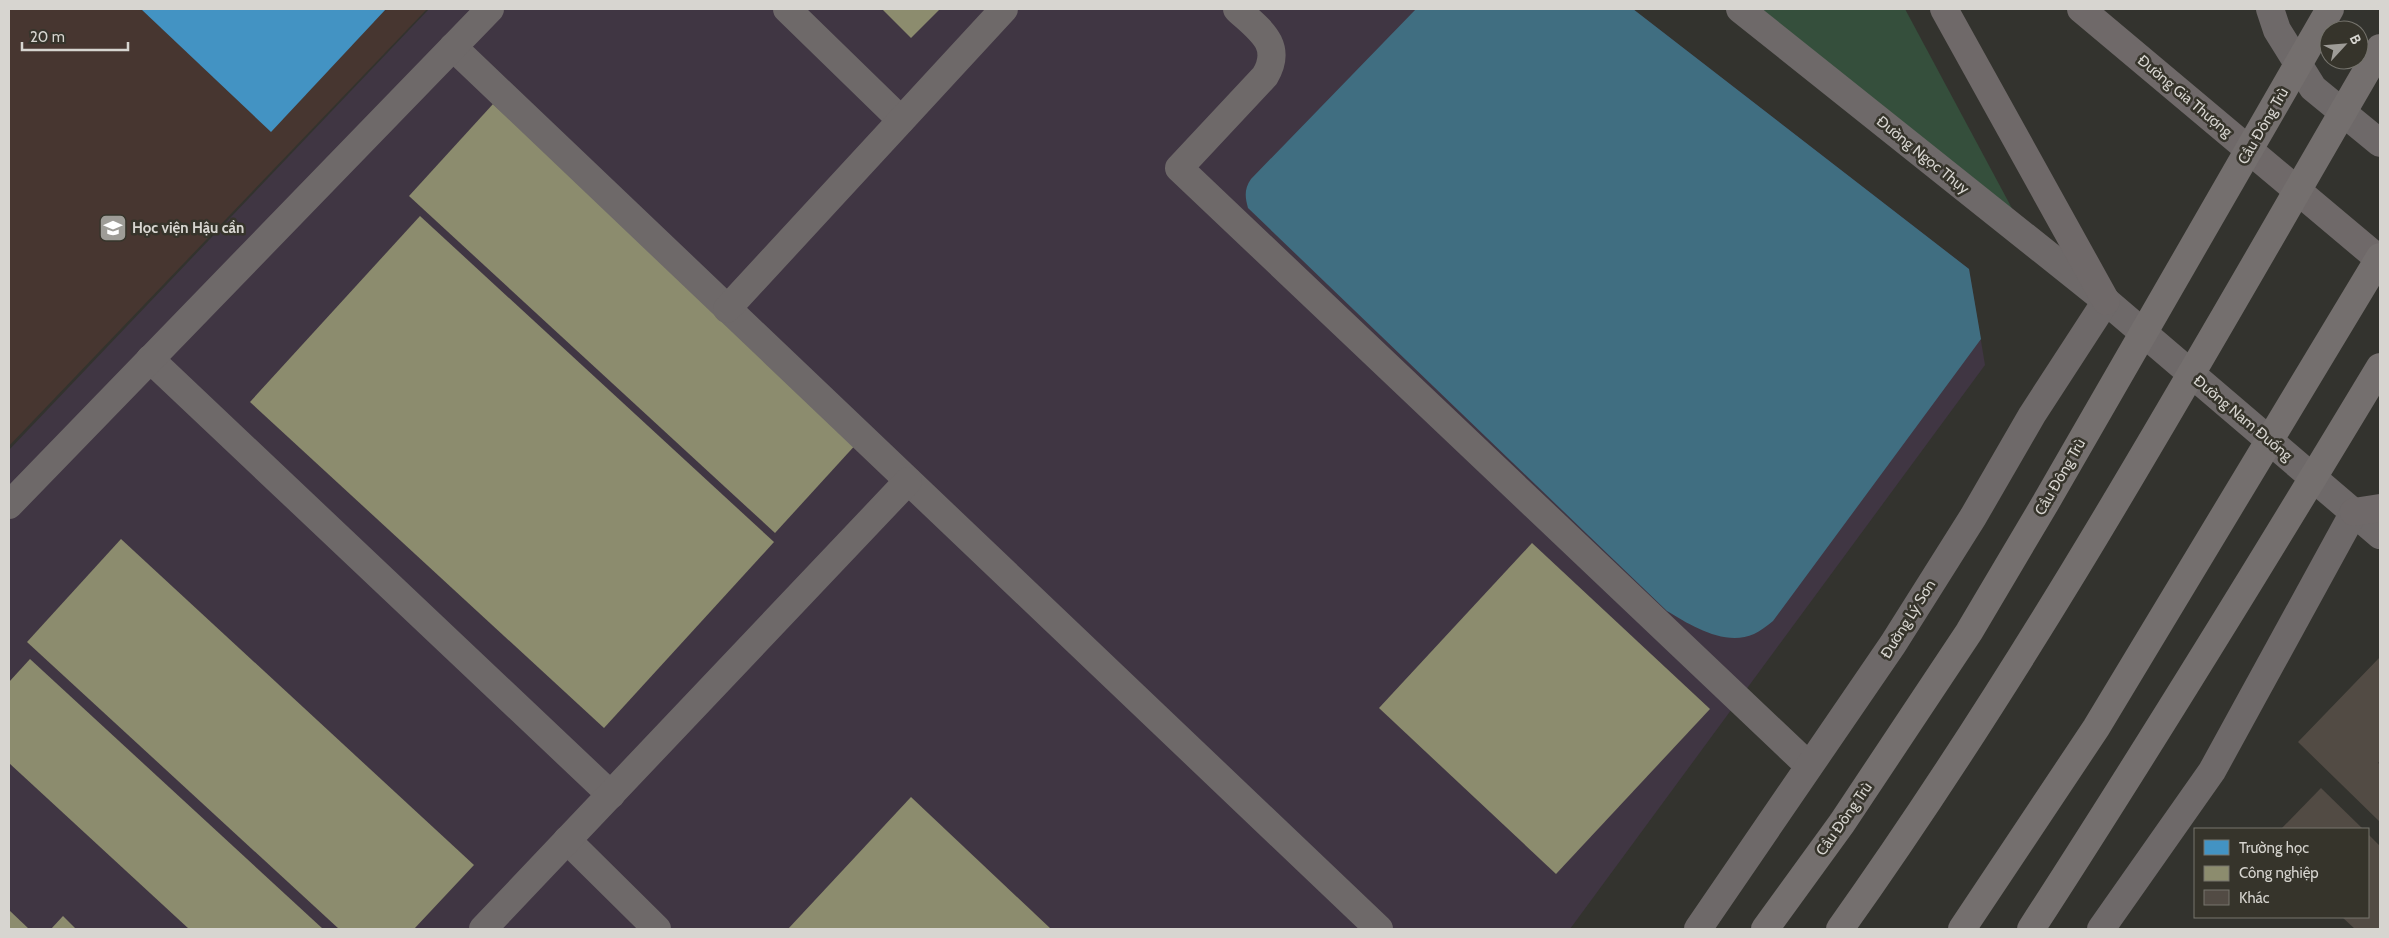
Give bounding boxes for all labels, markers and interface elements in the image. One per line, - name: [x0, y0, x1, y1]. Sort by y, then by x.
- scale bar: [22, 20, 129, 52]
- north arrow: [2319, 20, 2369, 70]
- text: 20 m: [30, 28, 65, 46]
- text: B: [2346, 31, 2366, 47]
- street label: Đường Gia Thượng: [2134, 51, 2236, 141]
- street label: Cầu Đông Trù: [2234, 85, 2292, 167]
- street label: Đường Ngọc Thụy: [1873, 112, 1973, 198]
- school or university icon: Học viện Hậu cần: [98, 213, 128, 243]
- place label: Học viện Hậu cần: [132, 219, 244, 237]
- street label: Đường Nam Đuống: [2190, 371, 2296, 465]
- street label: Cầu Đông Trù: [2031, 436, 2089, 518]
- street label: Đường Lý Sơn: [1877, 576, 1939, 662]
- street label: Cầu Đông Trù: [1812, 779, 1876, 859]
- legend: [2194, 828, 2369, 918]
- text: Trường học: [2239, 839, 2309, 857]
- text: Công nghiệp: [2239, 864, 2319, 882]
- text: Khác: [2239, 889, 2270, 907]

